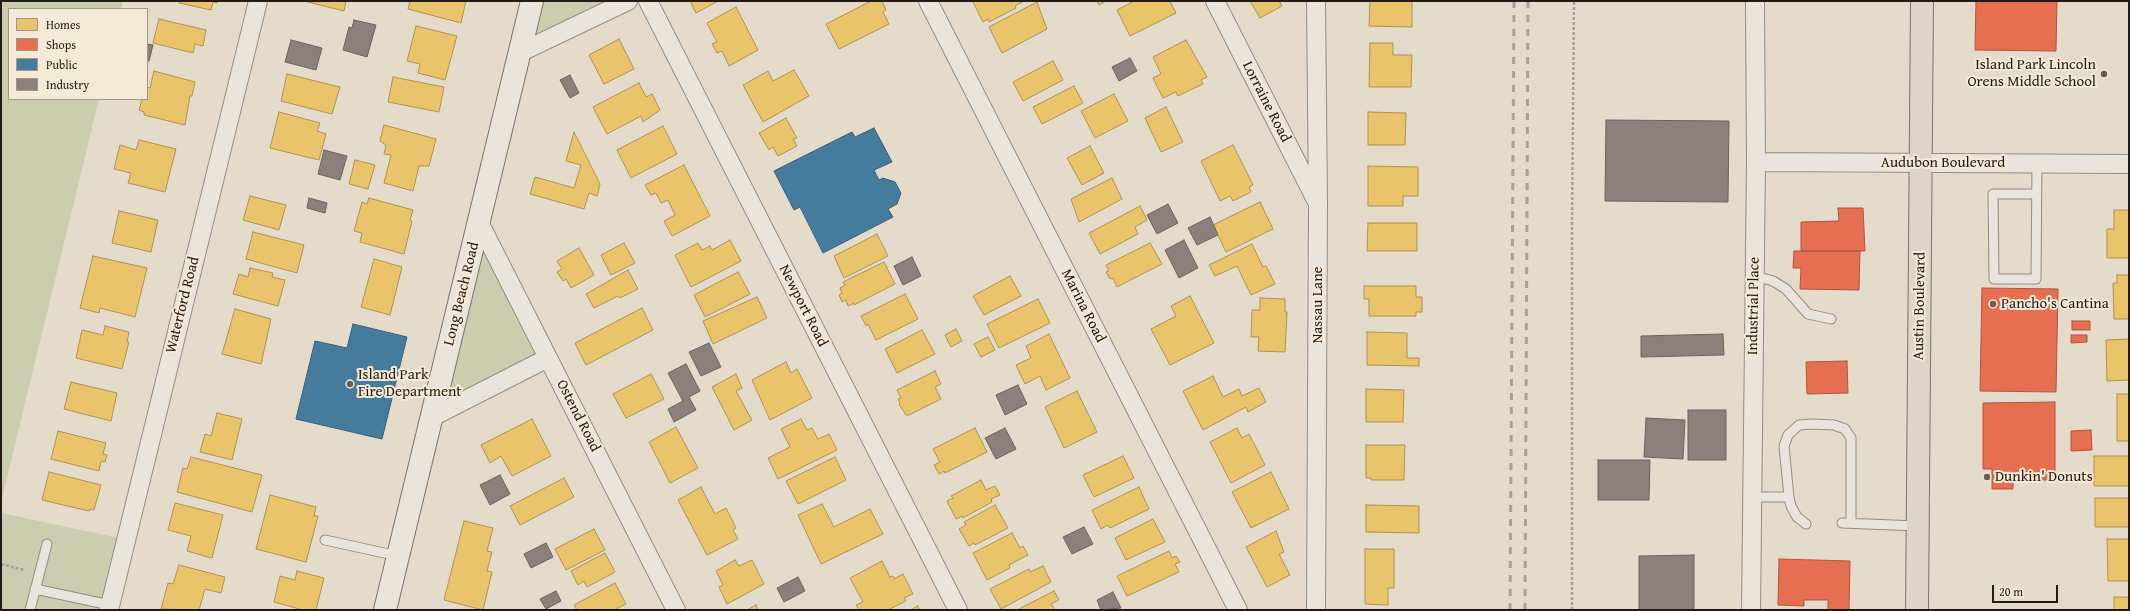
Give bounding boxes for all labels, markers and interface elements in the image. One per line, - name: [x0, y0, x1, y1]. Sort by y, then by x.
- legend: [8, 8, 148, 100]
- text: Homes: [46, 16, 80, 33]
- text: Shops: [46, 36, 76, 53]
- text: Public: [46, 56, 77, 73]
- place label: Island Park Lincoln Orens Middle School: [1967, 56, 2096, 91]
- street label: Lorraine Road: [1238, 58, 1294, 146]
- marker: Island Park Lincoln Orens Middle School: [2099, 69, 2109, 79]
- text: Industry: [46, 76, 89, 93]
- street label: Audubon Boulevard: [1881, 154, 2005, 172]
- street label: Long Beach Road: [440, 240, 484, 348]
- street label: Austin Boulevard: [1910, 252, 1930, 360]
- street label: Waterford Road: [162, 255, 204, 355]
- street label: Industrial Place: [1744, 257, 1764, 355]
- street label: Newport Road: [775, 262, 831, 350]
- street label: Marina Road: [1057, 266, 1109, 346]
- street label: Nassau Lane: [1309, 266, 1327, 344]
- place label: Pancho's Cantina: [2001, 295, 2109, 313]
- marker: Pancho's Cantina: [1988, 299, 1998, 309]
- place label: Island Park Fire Department: [358, 366, 462, 401]
- street label: Ostend Road: [552, 377, 604, 455]
- marker: Island Park Fire Department: [345, 379, 355, 389]
- place label: Dunkin' Donuts: [1995, 468, 2093, 486]
- marker: Dunkin' Donuts: [1982, 472, 1992, 482]
- scale bar: [1994, 577, 2060, 603]
- text: 20 m: [1999, 583, 2023, 600]

